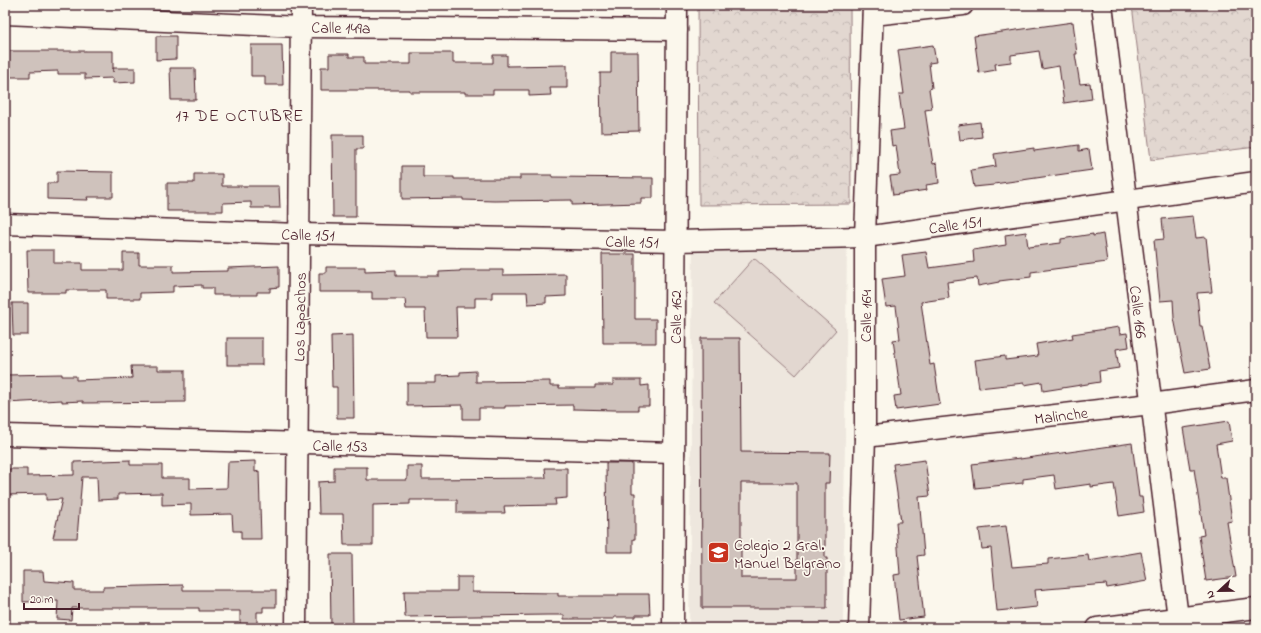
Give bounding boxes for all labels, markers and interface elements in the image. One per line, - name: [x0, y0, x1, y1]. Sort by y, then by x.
- street label: Calle 149a: [311, 16, 371, 42]
- district label: 17 DE OCTUBRE: [176, 104, 304, 129]
- street label: Calle 151: [927, 210, 983, 242]
- street label: Calle 151: [281, 224, 335, 248]
- street label: Calle 151: [605, 231, 659, 255]
- street label: Los Lapachos: [288, 272, 314, 362]
- street label: Calle 166: [1122, 284, 1152, 340]
- street label: Calle 164: [855, 289, 879, 342]
- street label: Calle 162: [665, 290, 689, 344]
- street label: Malinche: [1033, 402, 1090, 432]
- street label: Calle 153: [312, 435, 368, 459]
- place label: Colegio 2 Gral. Manuel Belgrano: [734, 534, 841, 576]
- school or university icon: Colegio 2 Gral. Manuel Belgrano: [705, 540, 731, 566]
- north arrow: [1199, 571, 1239, 611]
- scale bar: [24, 585, 79, 611]
- text: N: [1202, 588, 1219, 601]
- text: 20 m: [30, 591, 53, 609]

